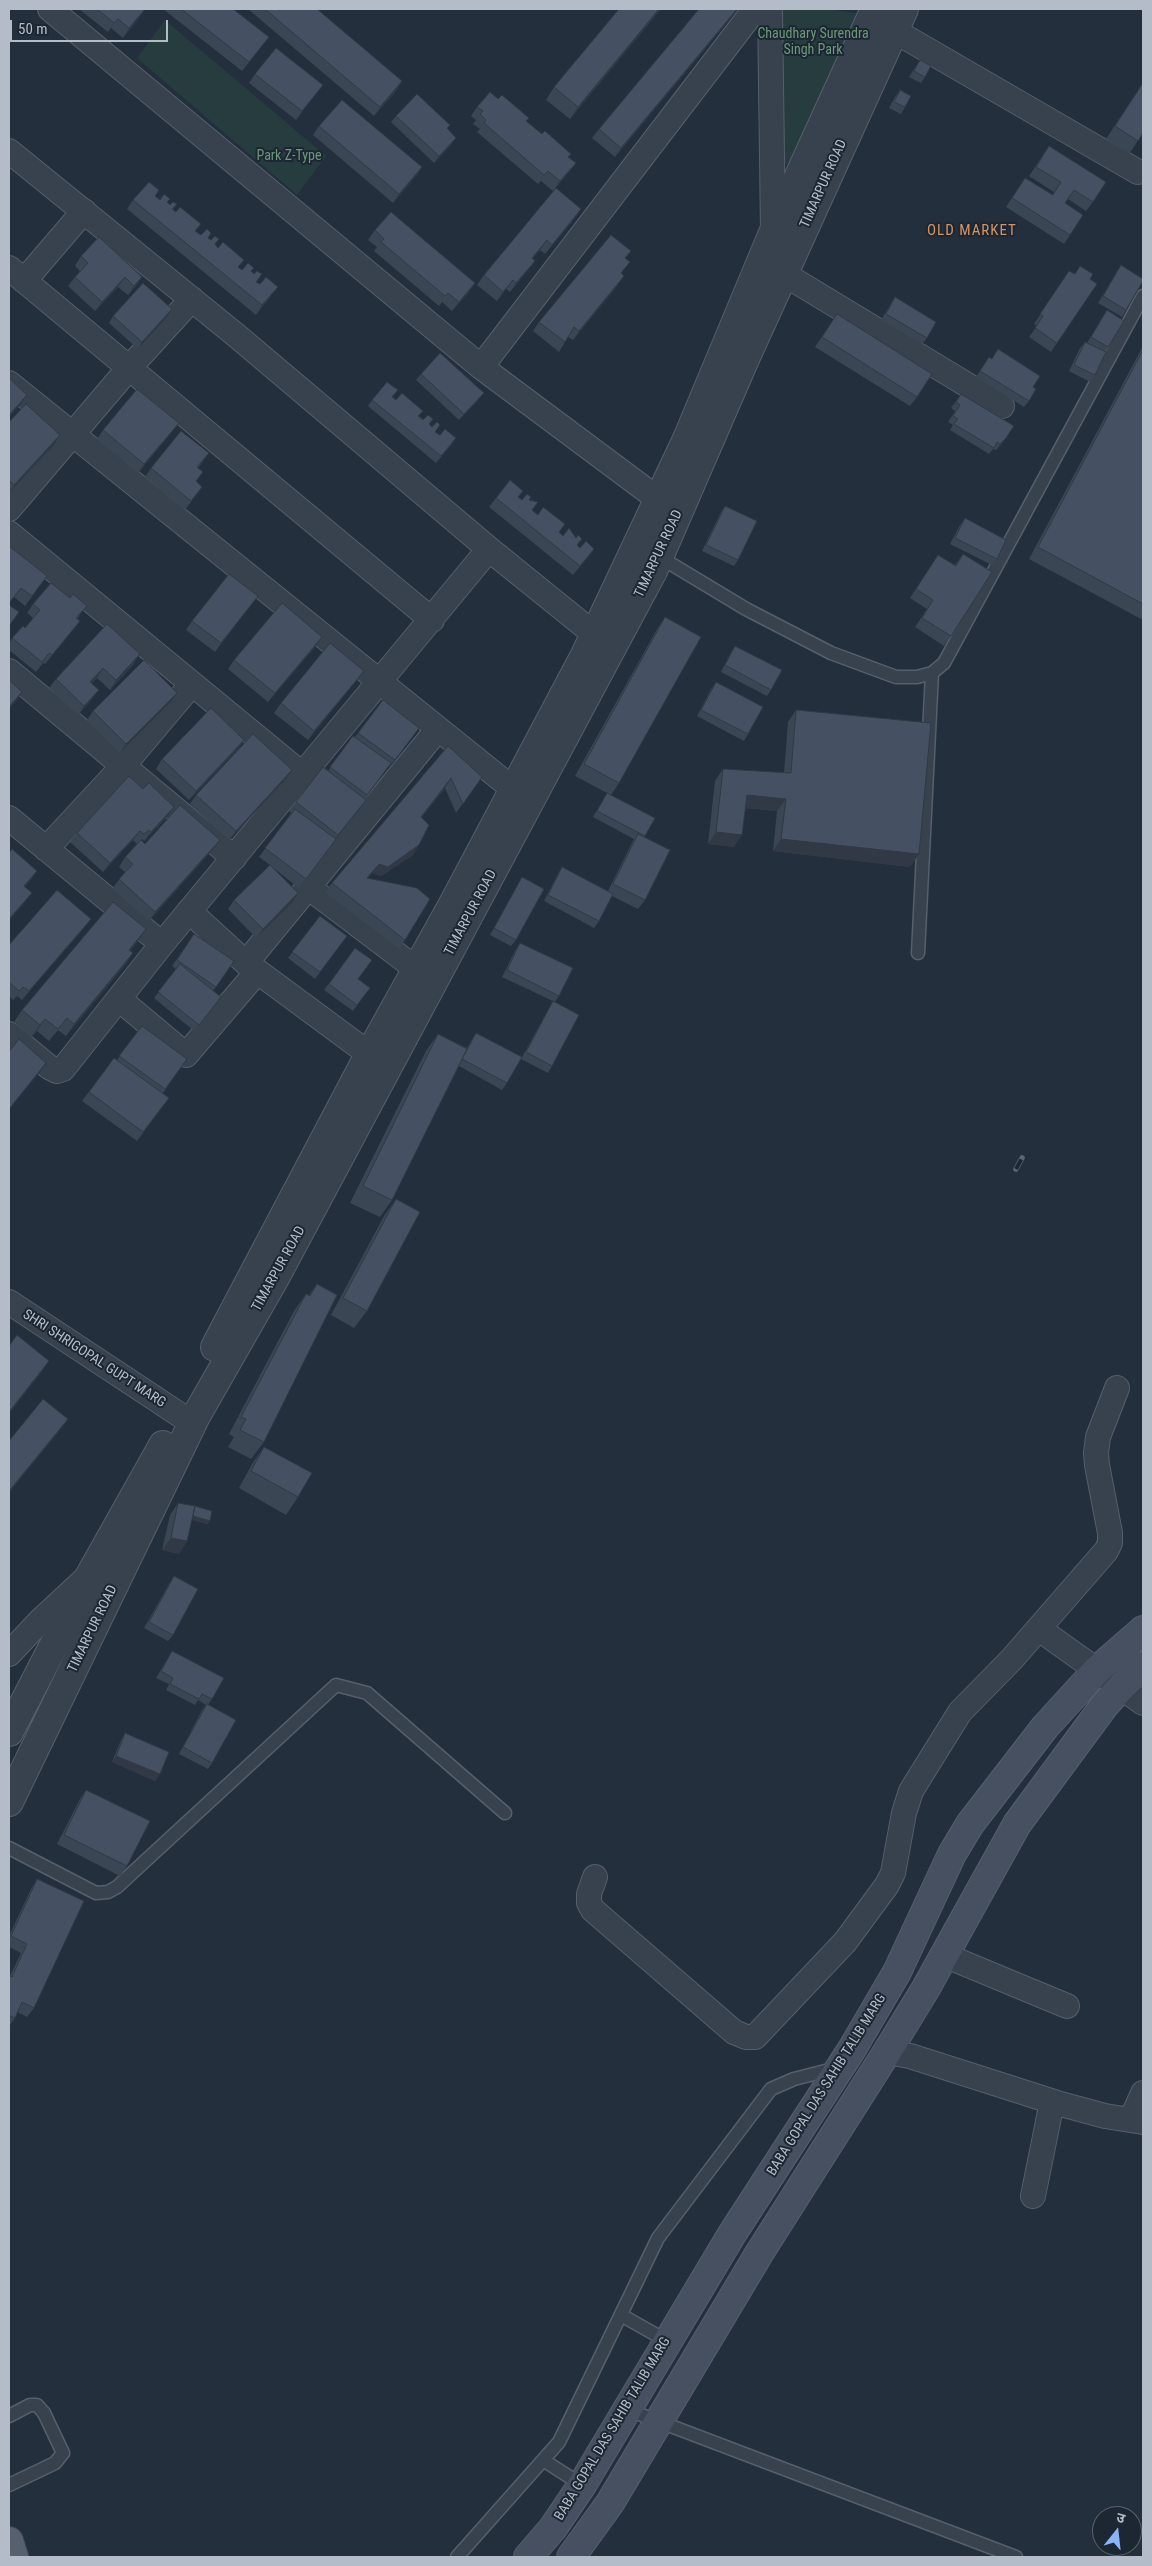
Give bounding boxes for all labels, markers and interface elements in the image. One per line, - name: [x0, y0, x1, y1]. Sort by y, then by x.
- scale bar: [12, 10, 170, 42]
- text: 50 m: [18, 20, 48, 38]
- park label: Chaudhary Surendra Singh Park: [757, 26, 869, 58]
- street label: TIMARPUR ROAD: [797, 137, 851, 231]
- park label: Park Z-Type: [256, 148, 322, 164]
- district label: OLD MARKET: [926, 222, 1018, 240]
- street label: TIMARPUR ROAD: [631, 507, 687, 601]
- street label: TIMARPUR ROAD: [441, 867, 501, 959]
- street label: TIMARPUR ROAD: [249, 1223, 309, 1315]
- street label: SHRI SHRIGOPAL GUPT MARG: [19, 1306, 169, 1412]
- street label: TIMARPUR ROAD: [65, 1583, 121, 1675]
- street label: BABA GOPAL DAS SAHIB TALIB MARG: [764, 1991, 890, 2179]
- street label: BABA GOPAL DAS SAHIB TALIB MARG: [551, 2334, 675, 2524]
- north arrow: [1092, 2506, 1142, 2556]
- text: उ: [1115, 2509, 1127, 2526]

